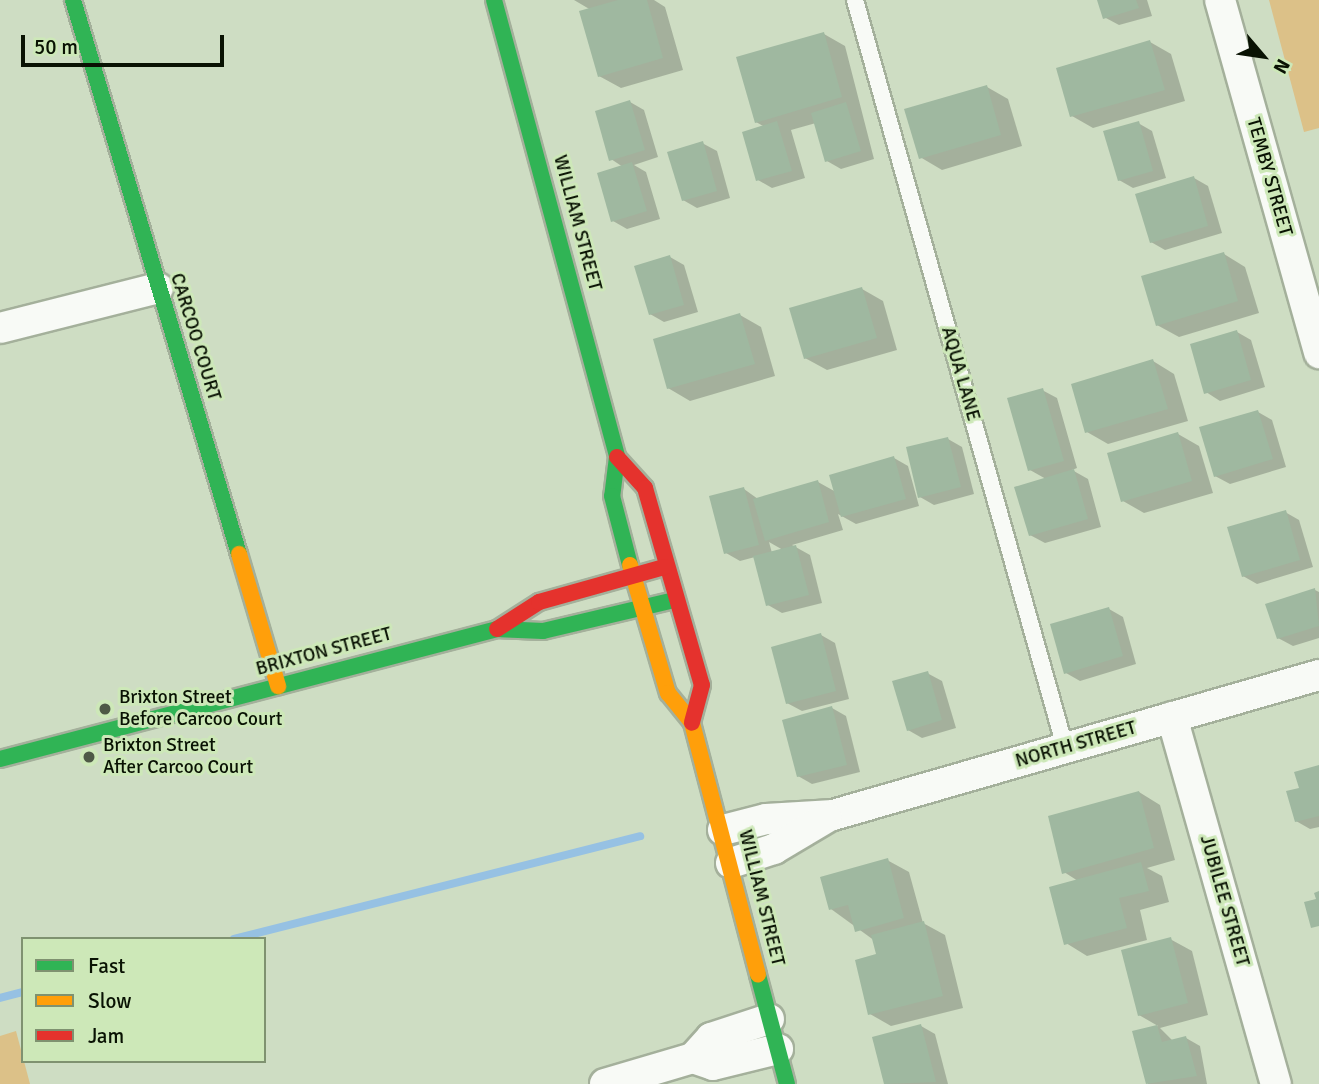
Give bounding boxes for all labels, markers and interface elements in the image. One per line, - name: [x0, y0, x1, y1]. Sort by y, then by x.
- scale bar: [24, 21, 228, 65]
- north arrow: [1228, 21, 1298, 91]
- text: 50 m: [34, 34, 78, 60]
- text: N: [1268, 55, 1295, 78]
- street label: TEMBY STREET: [1241, 115, 1297, 239]
- street label: WILLIAM STREET: [548, 153, 606, 293]
- street label: CARCOO COURT: [165, 271, 225, 403]
- street label: AQUA LANE: [936, 324, 984, 424]
- street label: BRIXTON STREET: [254, 623, 394, 681]
- place label: Brixton Street Before Carcoo Court: [119, 687, 282, 731]
- marker: Brixton Street Before Carcoo Court: [97, 701, 113, 717]
- street label: NORTH STREET: [1013, 717, 1139, 773]
- place label: Brixton Street After Carcoo Court: [103, 735, 253, 779]
- marker: Brixton Street After Carcoo Court: [81, 749, 97, 765]
- street label: WILLIAM STREET: [733, 828, 789, 968]
- street label: JUBILEE STREET: [1194, 833, 1254, 969]
- legend: [21, 937, 266, 1063]
- text: Fast: [88, 953, 125, 979]
- text: Slow: [88, 988, 132, 1014]
- text: Jam: [88, 1023, 124, 1049]

